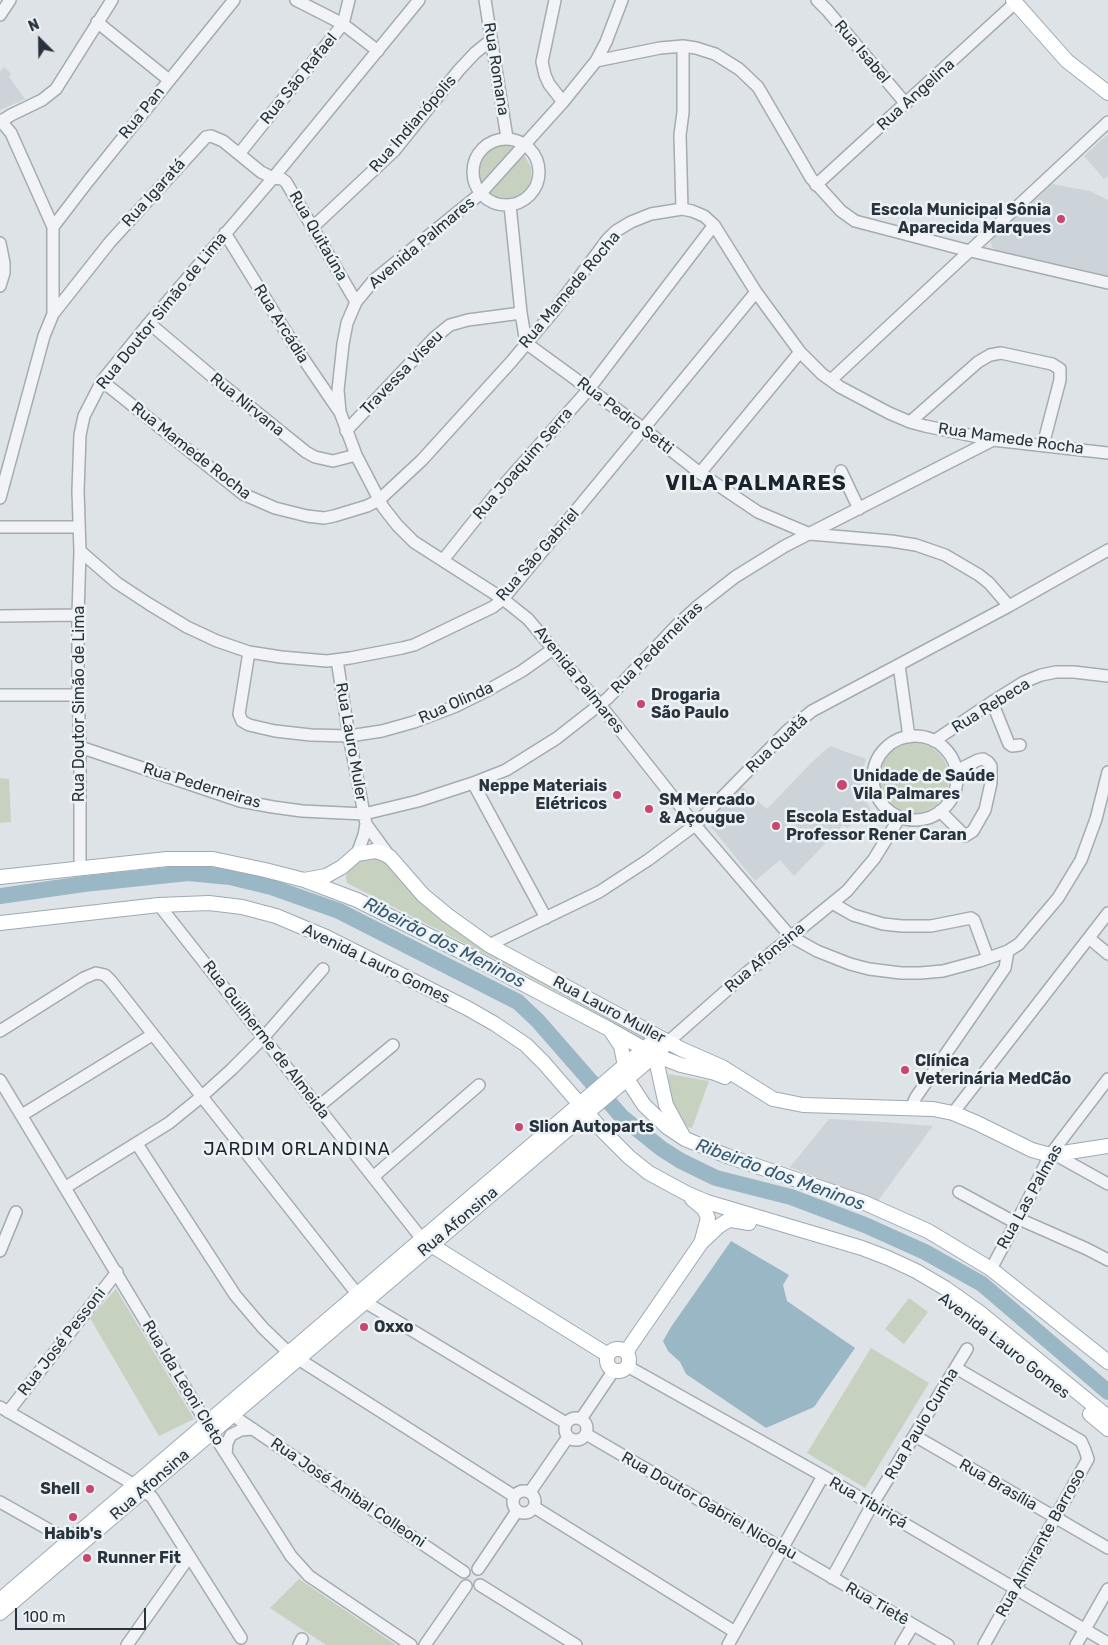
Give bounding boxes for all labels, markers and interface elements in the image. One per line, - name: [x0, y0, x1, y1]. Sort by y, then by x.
- north arrow: [15, 15, 65, 65]
- text: N: [26, 16, 42, 36]
- street label: Rua Isabel: [830, 16, 894, 88]
- street label: Rua Romana: [479, 21, 513, 117]
- street label: Rua São Rafael: [256, 30, 342, 128]
- street label: Rua Angelina: [873, 55, 959, 135]
- street label: Rua Indianópolis: [366, 71, 460, 177]
- street label: Rua Pan: [115, 83, 169, 143]
- street label: Rua Igaratá: [118, 155, 190, 231]
- street label: Rua Quitaúna: [285, 188, 351, 284]
- street label: Avenida Palmares: [365, 193, 479, 293]
- place label: Escola Municipal Sônia Aparecida Marques: [871, 200, 1051, 238]
- marker: Escola Municipal Sônia Aparecida Marques: [1055, 213, 1067, 225]
- street label: Rua Mamede Rocha: [515, 228, 625, 352]
- street label: Rua Doutor Simão de Lima: [93, 229, 231, 393]
- street label: Rua Arcádia: [249, 281, 313, 367]
- street label: Travessa Viseu: [357, 327, 447, 419]
- street label: Rua Nirvana: [206, 369, 288, 441]
- street label: Rua Pedro Setti: [573, 373, 677, 459]
- street label: Rua Mamede Rocha: [127, 398, 255, 504]
- street label: Rua Joaquim Serra: [469, 404, 577, 524]
- street label: Rua Mamede Rocha: [937, 419, 1085, 459]
- district label: VILA PALMARES: [664, 471, 848, 497]
- street label: Rua São Gabriel: [492, 505, 584, 605]
- street label: Rua Pederneiras: [607, 598, 707, 698]
- street label: Rua Doutor Simão de Lima: [69, 606, 89, 802]
- street label: Avenida Palmares: [530, 622, 628, 738]
- street label: Rua Rebeca: [948, 674, 1034, 738]
- street label: Rua Olinda: [416, 678, 496, 728]
- street label: Rua Lauro Muler: [331, 681, 371, 803]
- place label: Drogaria São Paulo: [651, 685, 729, 723]
- marker: Drogaria São Paulo: [635, 698, 647, 710]
- street label: Rua Quatá: [742, 711, 812, 777]
- street label: Rua Pederneiras: [141, 759, 263, 813]
- place label: Unidade de Saúde Vila Palmares: [853, 766, 995, 804]
- place label: Neppe Materiais Elétricos: [479, 776, 607, 814]
- marker: Unidade de Saúde Vila Palmares: [835, 778, 849, 792]
- marker: Neppe Materiais Elétricos: [611, 789, 623, 801]
- place label: SM Mercado & Açougue: [659, 790, 755, 828]
- marker: SM Mercado & Açougue: [643, 803, 655, 815]
- place label: Escola Estadual Professor Rener Caran: [786, 807, 967, 845]
- marker: Escola Estadual Professor Rener Caran: [770, 820, 782, 832]
- water label: Ribeirão dos Meninos: [360, 893, 528, 993]
- street label: Rua Afonsina: [721, 919, 809, 997]
- street label: Avenida Lauro Gomes: [299, 920, 453, 1008]
- street label: Rua Guilherme de Almeida: [198, 957, 334, 1123]
- street label: Rua Lauro Muller: [550, 972, 668, 1048]
- place label: Clínica Veterinária MedCão: [915, 1051, 1071, 1089]
- marker: Clínica Veterinária MedCão: [899, 1064, 911, 1076]
- place label: Slion Autoparts: [529, 1117, 654, 1137]
- marker: Slion Autoparts: [513, 1121, 525, 1133]
- water label: Ribeirão dos Meninos: [693, 1134, 867, 1216]
- district label: JARDIM ORLANDINA: [201, 1139, 393, 1161]
- street label: Rua Las Palmas: [993, 1141, 1067, 1253]
- street label: Rua Afonsina: [414, 1183, 502, 1261]
- street label: Rua José Pessoni: [14, 1284, 110, 1400]
- street label: Avenida Lauro Gomes: [934, 1289, 1074, 1403]
- street label: Rua Ida Leoni Cleto: [138, 1317, 228, 1449]
- place label: Oxxo: [374, 1317, 414, 1337]
- marker: Oxxo: [358, 1321, 370, 1333]
- street label: Rua Paulo Cunha: [881, 1365, 963, 1483]
- street label: Rua José Anibal Colleoni: [267, 1434, 429, 1552]
- street label: Rua Afonsina: [106, 1445, 194, 1525]
- street label: Rua Doutor Gabriel Nicolau: [618, 1448, 800, 1564]
- street label: Rua Brasília: [956, 1455, 1040, 1515]
- street label: Rua Almirante Barroso: [992, 1465, 1090, 1621]
- street label: Rua Tibiriçá: [826, 1473, 910, 1533]
- place label: Shell: [40, 1479, 80, 1499]
- marker: Shell: [84, 1483, 96, 1495]
- marker: Habib's: [67, 1511, 79, 1523]
- place label: Habib's: [44, 1524, 102, 1544]
- place label: Runner Fit: [97, 1548, 181, 1568]
- marker: Runner Fit: [81, 1552, 93, 1564]
- street label: Rua Tietê: [842, 1578, 912, 1630]
- scale bar: [18, 1598, 149, 1630]
- text: 100 m: [23, 1608, 65, 1626]

